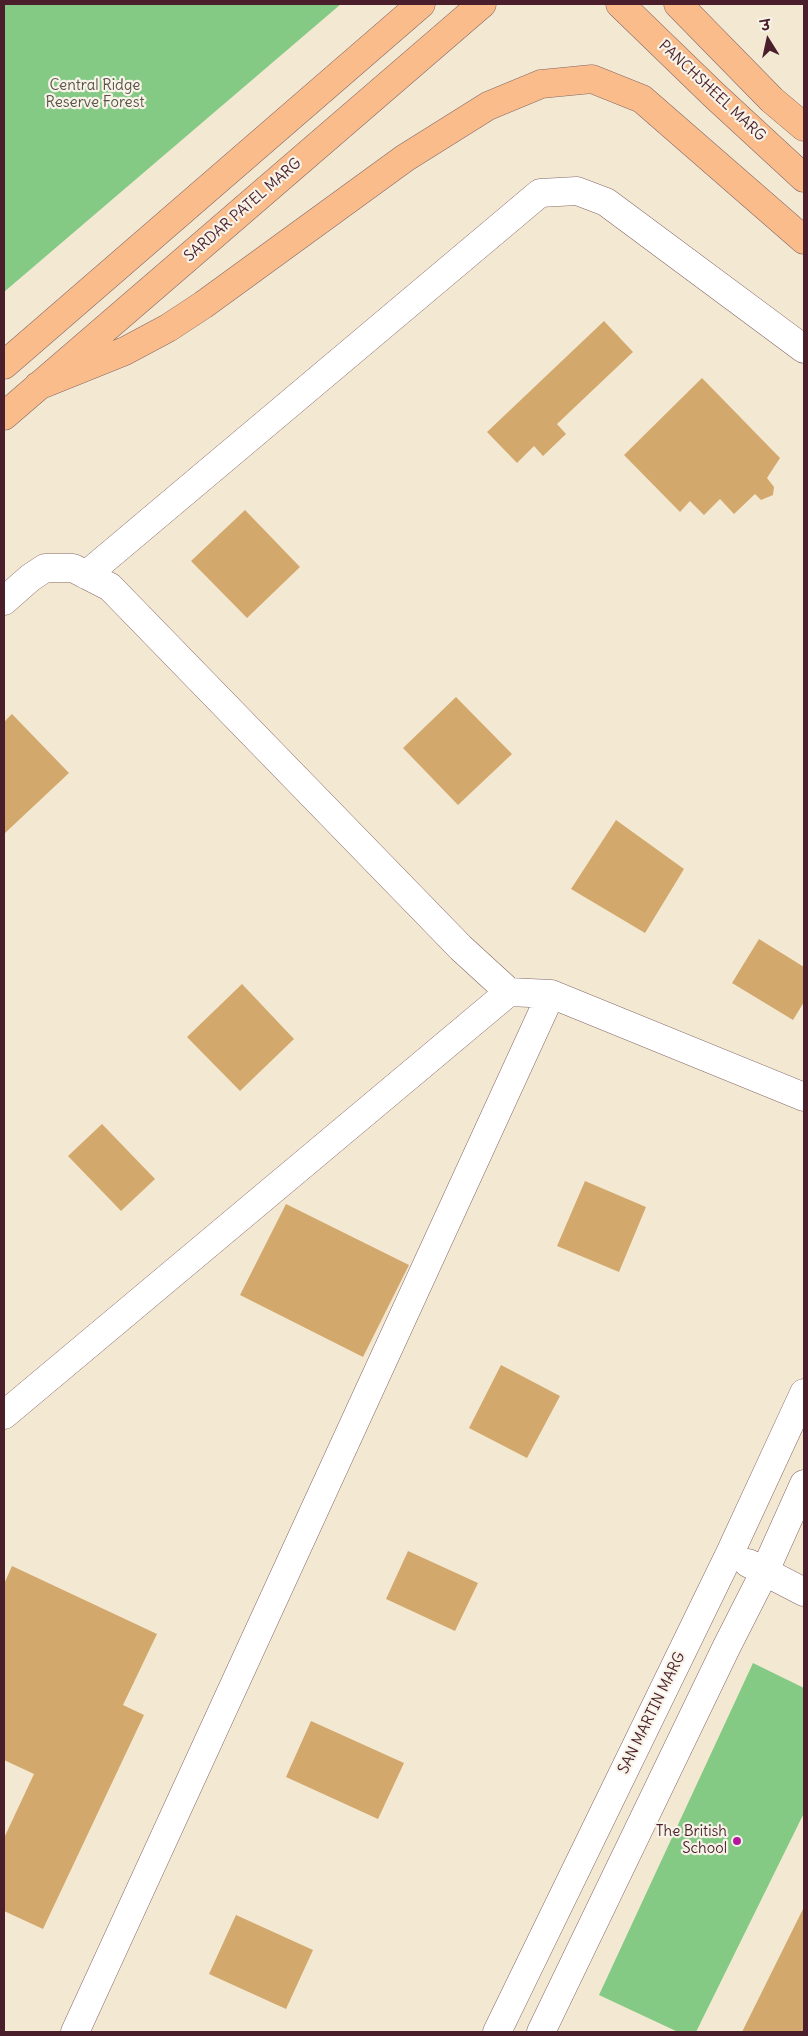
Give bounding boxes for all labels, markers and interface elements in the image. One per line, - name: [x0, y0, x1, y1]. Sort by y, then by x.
- north arrow: [743, 15, 793, 65]
- text: उ: [759, 16, 772, 35]
- street label: PANCHSHEEL MARG: [655, 37, 769, 145]
- park label: Central Ridge Reserve Forest: [45, 77, 145, 112]
- street label: SARDAR PATEL MARG: [181, 154, 305, 266]
- street label: SAN MARTIN MARG: [615, 1649, 689, 1777]
- place label: The British School: [656, 1823, 727, 1858]
- marker: The British School: [731, 1835, 743, 1847]

